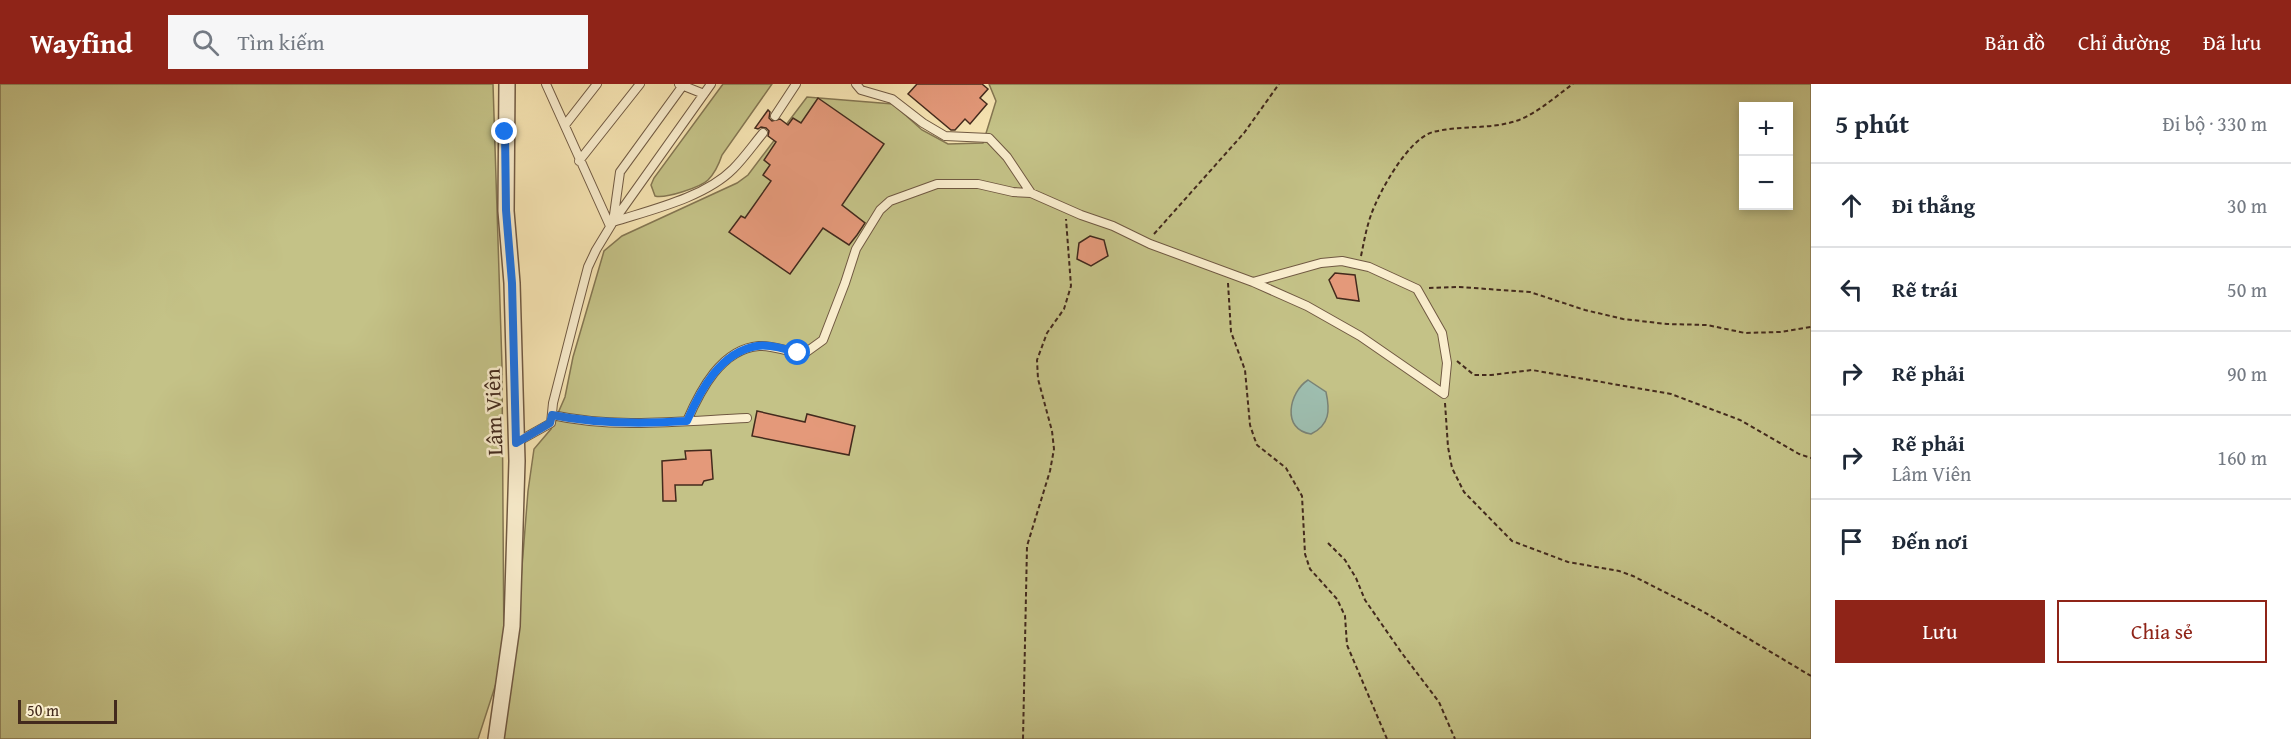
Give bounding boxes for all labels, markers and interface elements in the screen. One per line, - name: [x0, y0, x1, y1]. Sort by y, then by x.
- search box: [168, 15, 588, 69]
- text: Wayfind: [30, 22, 132, 63]
- icon: search: [189, 26, 222, 59]
- text: Tìm kiếm: [237, 26, 324, 58]
- text: Bản đồ: [1985, 27, 2045, 58]
- text: Chỉ đường: [2078, 27, 2170, 58]
- text: Đã lưu: [2203, 27, 2261, 58]
- map controls: [1739, 102, 1793, 210]
- button: +: [1739, 102, 1793, 156]
- text: 5 phút: [1835, 104, 1909, 143]
- text: Đi bộ · 330 m: [2163, 109, 2267, 138]
- route end: [491, 118, 517, 144]
- button: −: [1739, 156, 1793, 210]
- icon: ahead: [1835, 189, 1868, 222]
- text: Đi thẳng: [1892, 189, 1975, 221]
- text: 30 m: [2227, 191, 2267, 220]
- icon: left: [1835, 273, 1868, 306]
- text: Rẽ trái: [1892, 273, 1958, 305]
- text: 50 m: [2227, 275, 2267, 304]
- route start: [784, 339, 810, 365]
- icon: right: [1835, 357, 1868, 390]
- text: Rẽ phải: [1892, 357, 1965, 389]
- text: 90 m: [2227, 359, 2267, 388]
- street label: Lâm Viên: [475, 367, 511, 456]
- text: Rẽ phải: [1892, 427, 1965, 459]
- icon: right: [1835, 441, 1868, 474]
- text: 160 m: [2217, 443, 2267, 472]
- text: Lâm Viên: [1892, 459, 1971, 488]
- icon: arrive: [1835, 525, 1868, 558]
- text: Đến nơi: [1892, 525, 1968, 557]
- button: Lưu: [1835, 600, 2045, 663]
- button: Chia sẻ: [2057, 600, 2267, 663]
- scale bar: [18, 697, 117, 724]
- text: 50 m: [27, 698, 59, 722]

